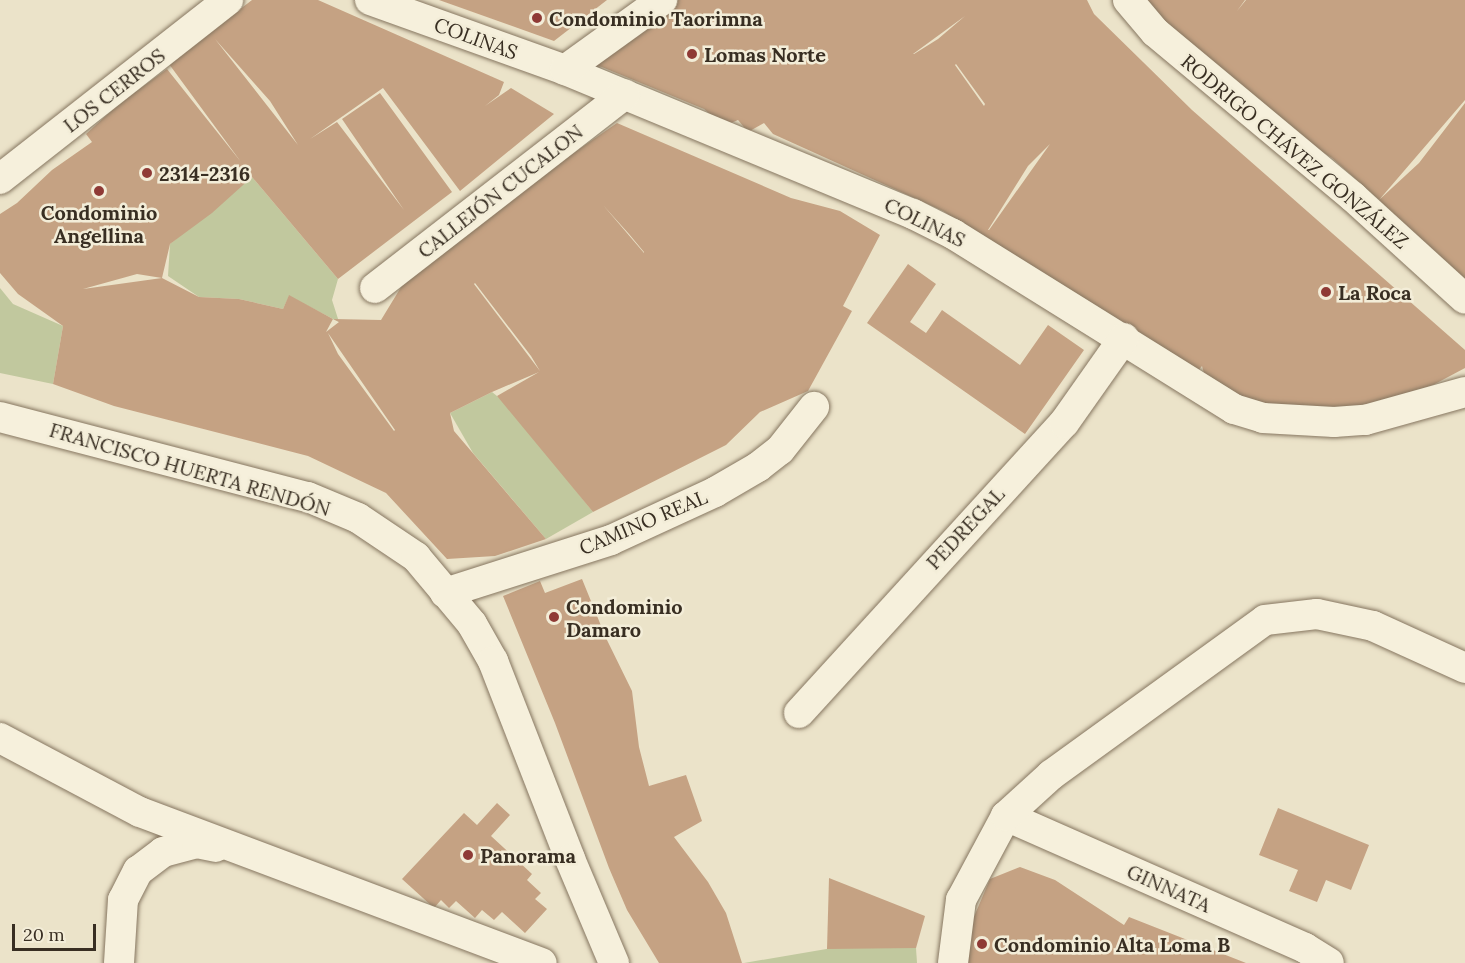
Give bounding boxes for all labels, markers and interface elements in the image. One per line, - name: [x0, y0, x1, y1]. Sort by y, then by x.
- place label: Condominio Taorimna: [549, 6, 763, 30]
- marker: Condominio Taorimna: [530, 11, 544, 25]
- street label: COLINAS: [431, 12, 521, 64]
- place label: Lomas Norte: [704, 42, 826, 66]
- street label: LOS CERROS: [58, 43, 170, 137]
- marker: Lomas Norte: [685, 47, 699, 61]
- street label: RODRIGO CHÁVEZ GONZÁLEZ: [1176, 49, 1414, 253]
- street label: CALLEJÓN CUCALON: [413, 119, 587, 263]
- place label: 2314-2316: [159, 161, 250, 185]
- marker: 2314-2316: [140, 166, 154, 180]
- marker: Condominio Angellina: [92, 184, 106, 198]
- street label: COLINAS: [881, 192, 969, 252]
- place label: Condominio Angellina: [41, 200, 157, 247]
- place label: La Roca: [1338, 280, 1411, 304]
- marker: La Roca: [1319, 285, 1333, 299]
- street label: FRANCISCO HUERTA RENDÓN: [47, 417, 333, 521]
- street label: PEDREGAL: [921, 482, 1009, 574]
- street label: CAMINO REAL: [575, 484, 711, 560]
- place label: Condominio Damaro: [566, 594, 683, 641]
- marker: Condominio Damaro: [547, 610, 561, 624]
- place label: Panorama: [480, 843, 576, 867]
- marker: Panorama: [461, 848, 475, 862]
- street label: GINNATA: [1123, 859, 1215, 917]
- scale bar: [15, 912, 99, 950]
- text: 20 m: [23, 923, 65, 946]
- place label: Condominio Alta Loma B: [994, 932, 1230, 956]
- marker: Condominio Alta Loma B: [975, 937, 989, 951]

